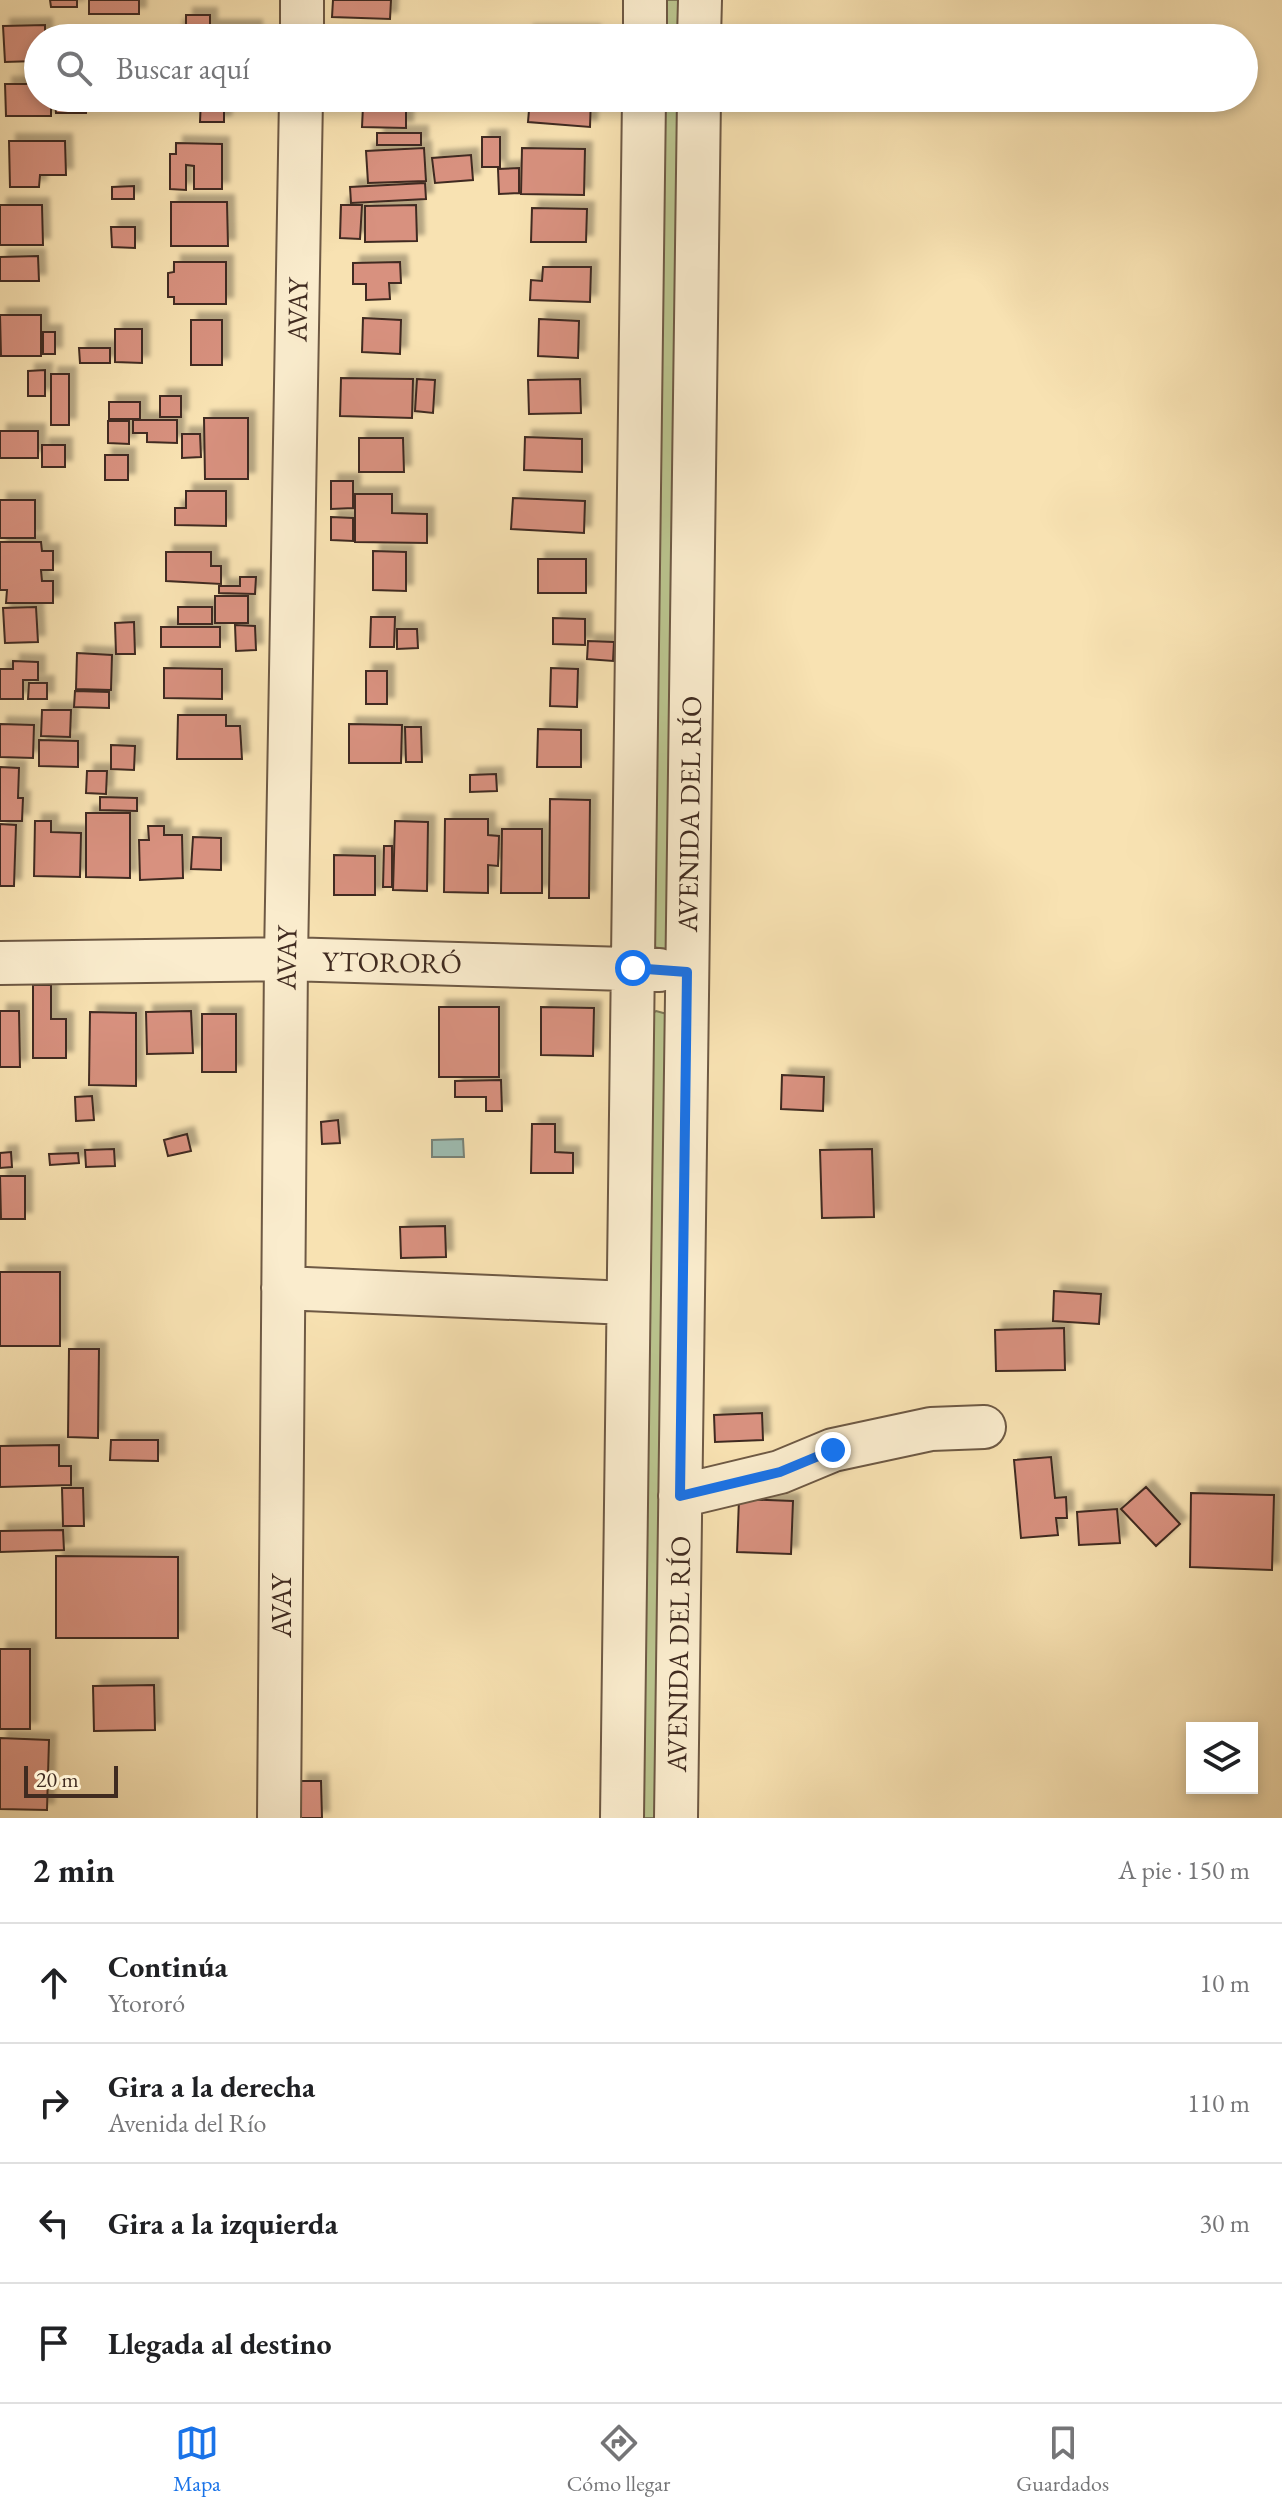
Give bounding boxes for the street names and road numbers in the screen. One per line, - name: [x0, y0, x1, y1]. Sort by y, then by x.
- street label: AVAY: [278, 276, 316, 343]
- street label: AVENIDA DEL RÍO: [669, 695, 709, 934]
- street label: AVAY: [267, 924, 305, 991]
- street label: YTORORÓ: [322, 943, 462, 981]
- street label: AVENIDA DEL RÍO: [658, 1535, 698, 1774]
- street label: AVAY: [263, 1572, 299, 1639]

